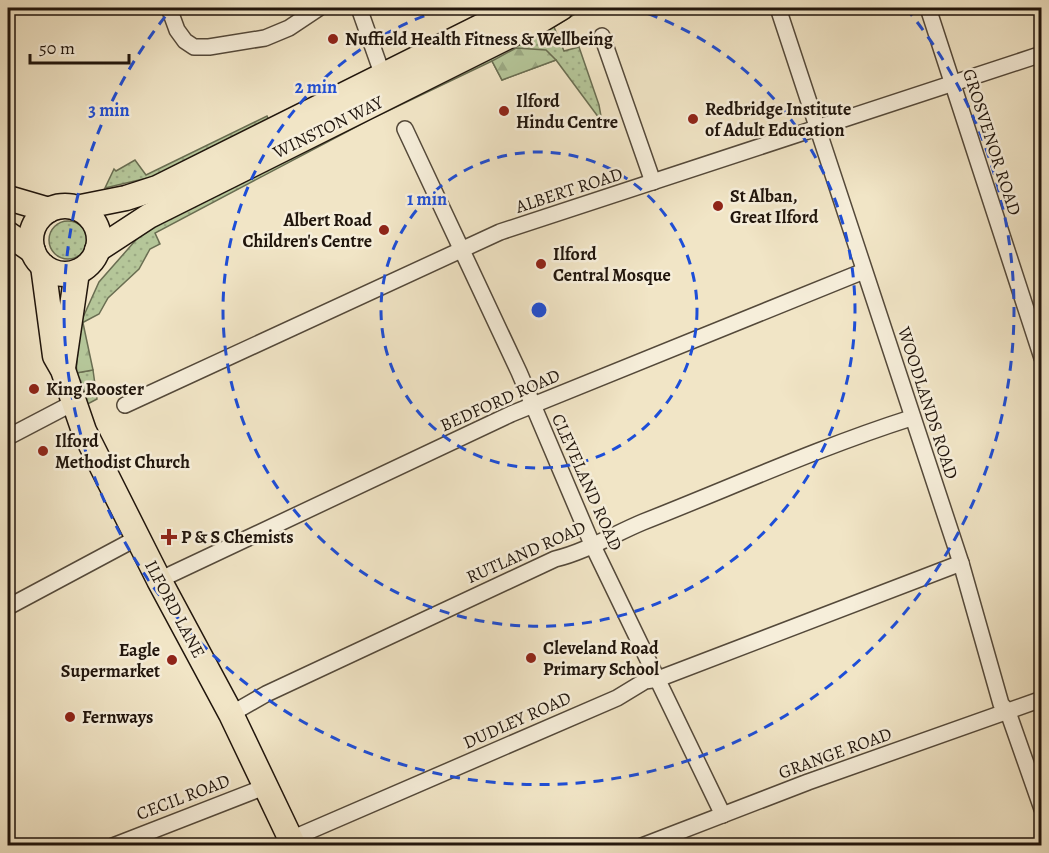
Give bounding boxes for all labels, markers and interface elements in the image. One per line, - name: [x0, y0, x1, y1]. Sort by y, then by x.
- scale bar: [30, 27, 129, 65]
- place label: Nuffield Health Fitness & Wellbeing: [345, 27, 614, 51]
- marker: Nuffield Health Fitness & Wellbeing: [326, 32, 340, 46]
- text: 50 m: [39, 36, 75, 60]
- street label: GROSVENOR ROAD: [957, 66, 1027, 218]
- text: 2 min: [295, 75, 337, 99]
- street label: WINSTON WAY: [268, 89, 388, 164]
- place label: Ilford Hindu Centre: [516, 89, 618, 134]
- place label: Redbridge Institute of Adult Education: [705, 97, 851, 142]
- text: 3 min: [88, 98, 130, 122]
- marker: Ilford Hindu Centre: [497, 104, 511, 118]
- marker: Redbridge Institute of Adult Education: [686, 112, 700, 126]
- street label: ALBERT ROAD: [511, 161, 626, 219]
- place label: St Alban, Great Ilford: [730, 184, 819, 229]
- text: 1 min: [407, 187, 447, 211]
- marker: St Alban, Great Ilford: [711, 199, 725, 213]
- place label: Albert Road Children's Centre: [242, 208, 372, 253]
- marker: Albert Road Children's Centre: [377, 223, 391, 237]
- place label: Ilford Central Mosque: [553, 242, 671, 287]
- marker: Ilford Central Mosque: [534, 257, 548, 271]
- centre of rings: [529, 300, 549, 320]
- street label: WOODLANDS ROAD: [892, 323, 964, 482]
- street label: BEDFORD ROAD: [436, 363, 564, 437]
- place label: King Rooster: [46, 377, 145, 401]
- marker: King Rooster: [27, 382, 41, 396]
- street label: CLEVELAND ROAD: [546, 410, 628, 554]
- place label: Ilford Methodist Church: [55, 429, 190, 474]
- marker: Ilford Methodist Church: [36, 444, 50, 458]
- street label: RUTLAND ROAD: [463, 515, 589, 589]
- place label: P & S Chemists: [181, 525, 294, 549]
- marker: P & S Chemists: [162, 530, 176, 544]
- street label: ILFORD LANE: [139, 556, 211, 662]
- place label: Cleveland Road Primary School: [543, 636, 659, 681]
- place label: Eagle Supermarket: [61, 638, 160, 683]
- marker: Cleveland Road Primary School: [524, 651, 538, 665]
- marker: Eagle Supermarket: [165, 653, 179, 667]
- street label: DUDLEY ROAD: [459, 685, 575, 755]
- place label: Fernways: [82, 705, 153, 729]
- marker: Fernways: [63, 710, 77, 724]
- street label: GRANGE ROAD: [775, 721, 895, 785]
- street label: CECIL ROAD: [133, 768, 233, 826]

